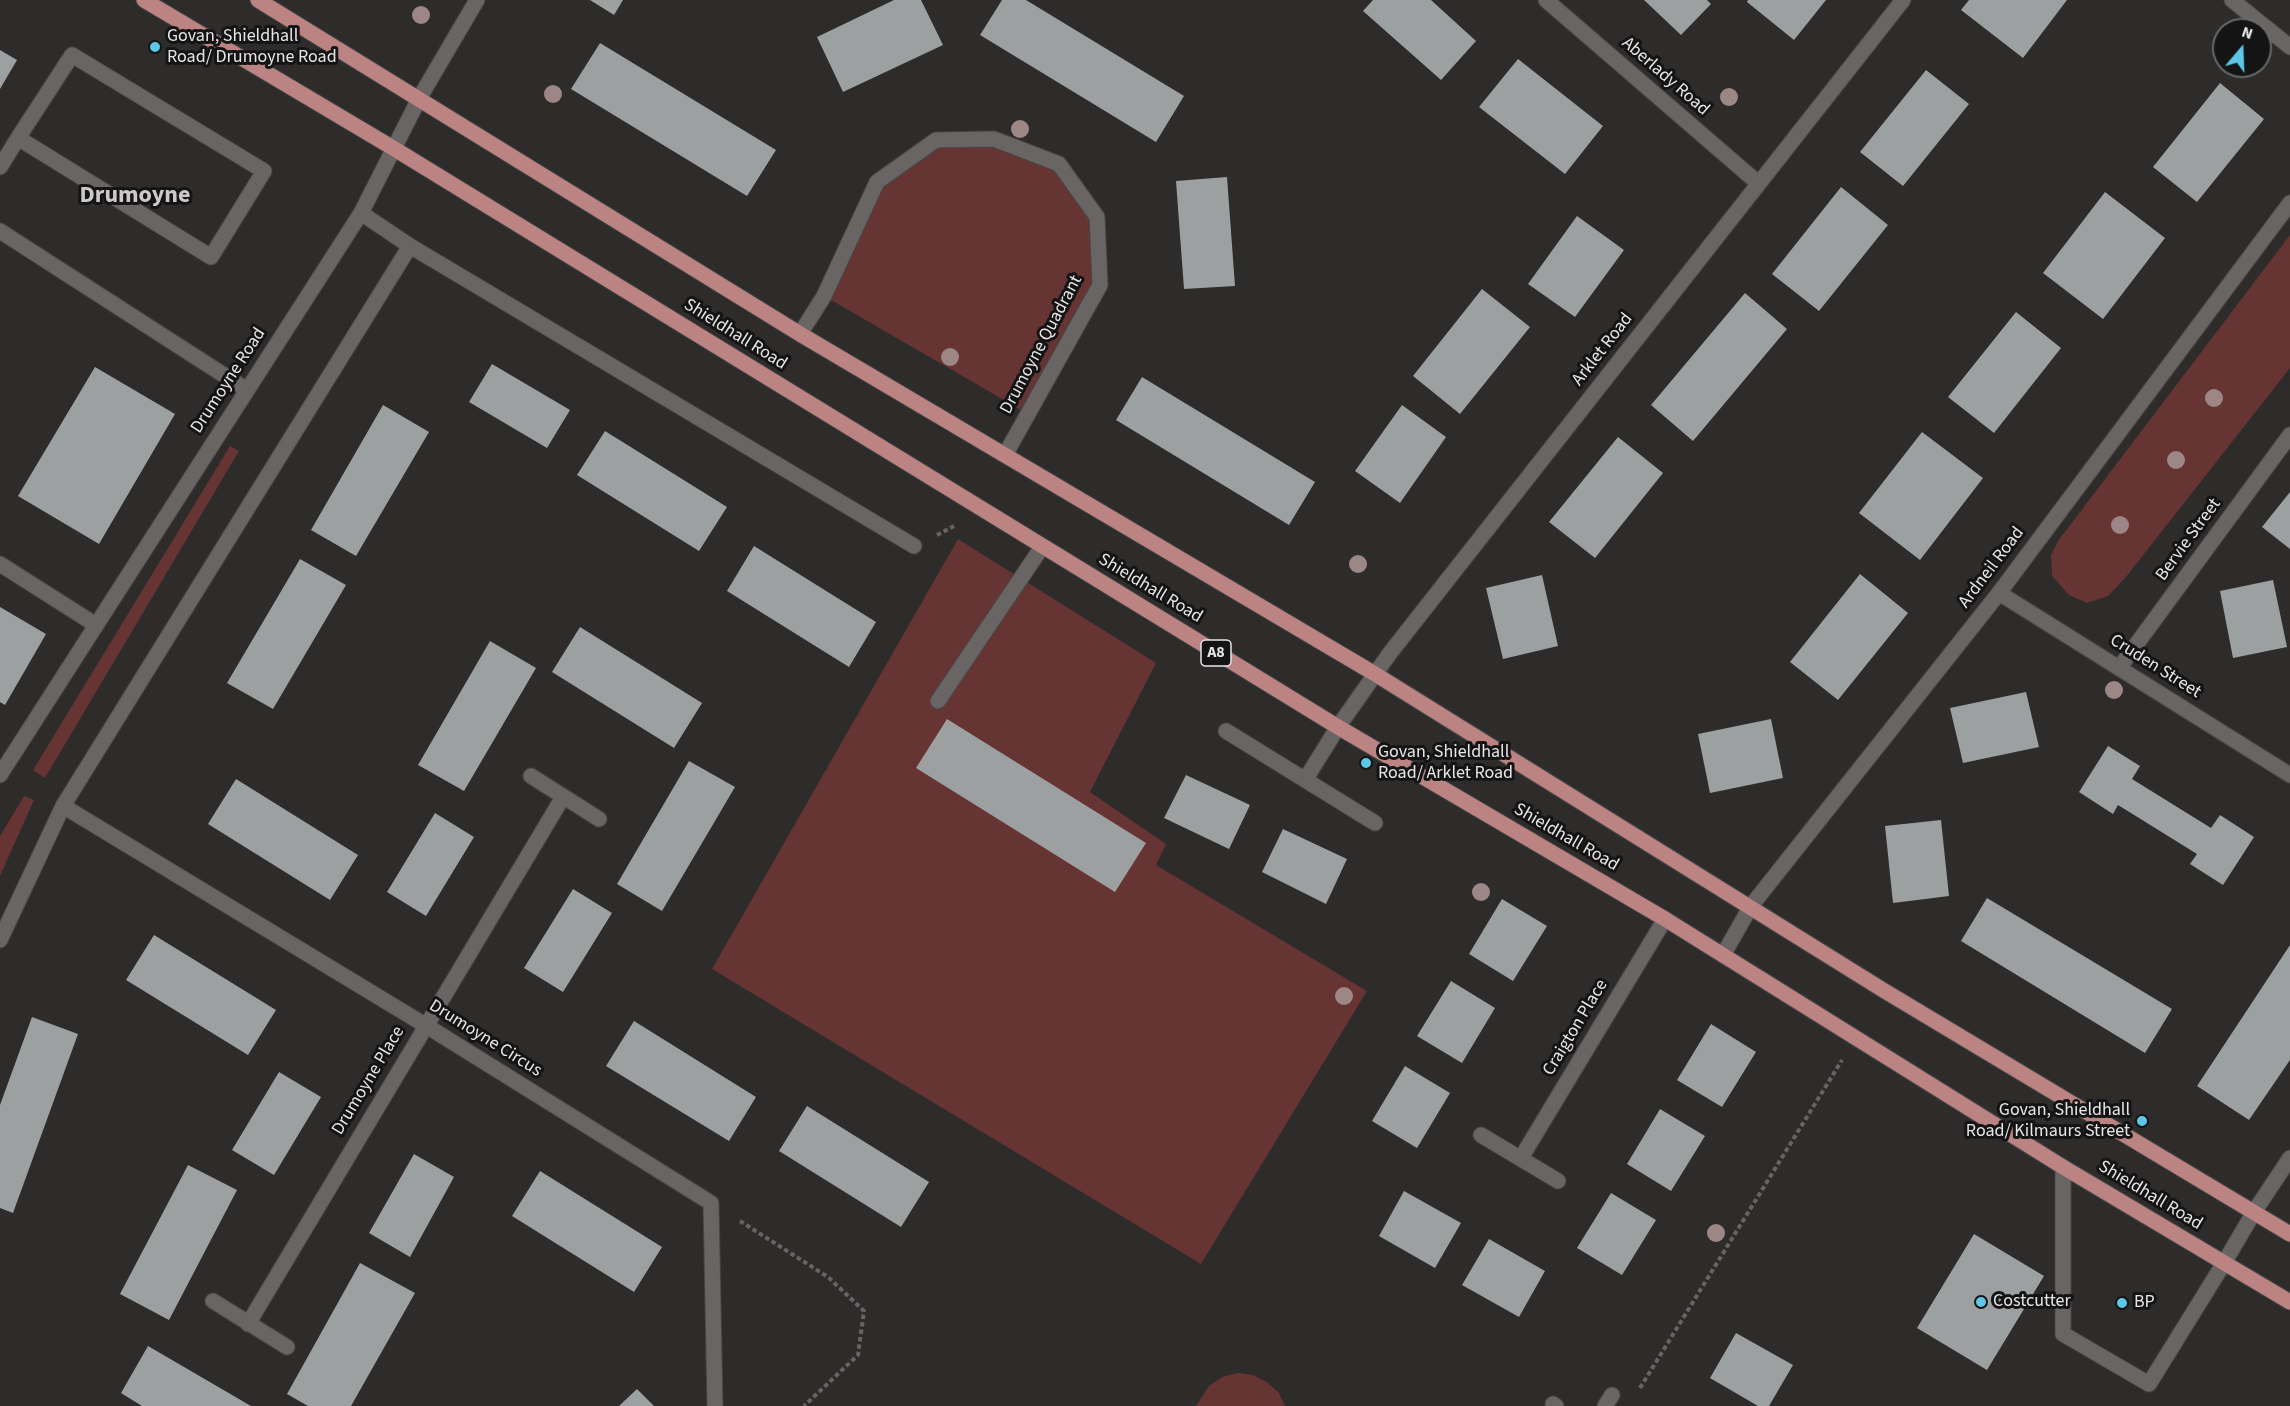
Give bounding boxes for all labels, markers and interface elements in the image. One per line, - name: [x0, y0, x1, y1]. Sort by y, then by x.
- north arrow: [2212, 18, 2272, 78]
- text: N: [2239, 21, 2256, 45]
- place label: Govan, Shieldhall Road/ Drumoyne Road: [167, 26, 337, 68]
- street label: Aberlady Road: [1617, 33, 1713, 121]
- marker: Govan, Shieldhall Road/ Drumoyne Road: [148, 40, 162, 54]
- district label: Drumoyne: [80, 183, 190, 211]
- street label: Drumoyne Quadrant: [996, 272, 1088, 418]
- street label: Shieldhall Road: [679, 295, 791, 375]
- street label: Arklet Road: [1568, 309, 1638, 391]
- street label: Drumoyne Road: [187, 324, 271, 438]
- street label: Bervie Street: [2152, 495, 2226, 585]
- street label: Ardneil Road: [1955, 523, 2029, 613]
- street label: Shieldhall Road: [1094, 549, 1206, 629]
- street label: Cruden Street: [2105, 630, 2205, 704]
- road number: A8: [1201, 640, 1231, 666]
- place label: Govan, Shieldhall Road/ Arklet Road: [1378, 742, 1513, 784]
- marker: Govan, Shieldhall Road/ Arklet Road: [1359, 756, 1373, 770]
- street label: Shieldhall Road: [1510, 799, 1622, 877]
- street label: Craigton Place: [1539, 976, 1613, 1080]
- street label: Drumoyne Circus: [425, 996, 545, 1082]
- street label: Drumoyne Place: [328, 1023, 410, 1139]
- place label: Govan, Shieldhall Road/ Kilmaurs Street: [1966, 1100, 2130, 1142]
- marker: Govan, Shieldhall Road/ Kilmaurs Street: [2135, 1114, 2149, 1128]
- street label: Shieldhall Road: [2094, 1156, 2206, 1236]
- place label: Costcutter: [1993, 1291, 2071, 1313]
- place label: BP: [2134, 1292, 2155, 1314]
- marker: Costcutter: [1974, 1295, 1988, 1309]
- marker: BP: [2115, 1296, 2129, 1310]

